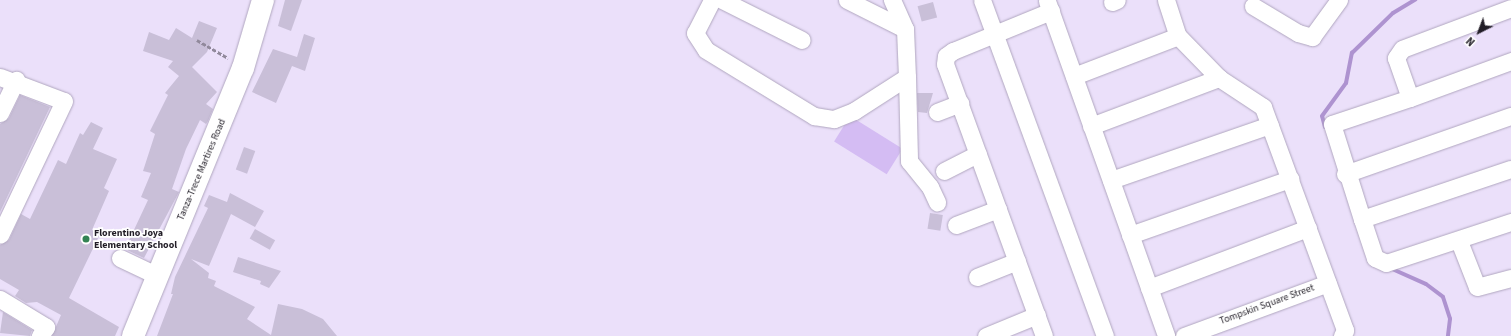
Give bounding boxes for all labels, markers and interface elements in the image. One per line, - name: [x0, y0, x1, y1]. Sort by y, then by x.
- north arrow: [1459, 12, 1499, 52]
- text: N: [1463, 33, 1478, 49]
- street label: Tanza-Trece Martires Road: [175, 117, 229, 223]
- place label: Florentino Joya Elementary School: [94, 227, 177, 250]
- marker: Florentino Joya Elementary School: [81, 234, 91, 244]
- street label: Tompskin Square Street: [1218, 282, 1316, 328]

